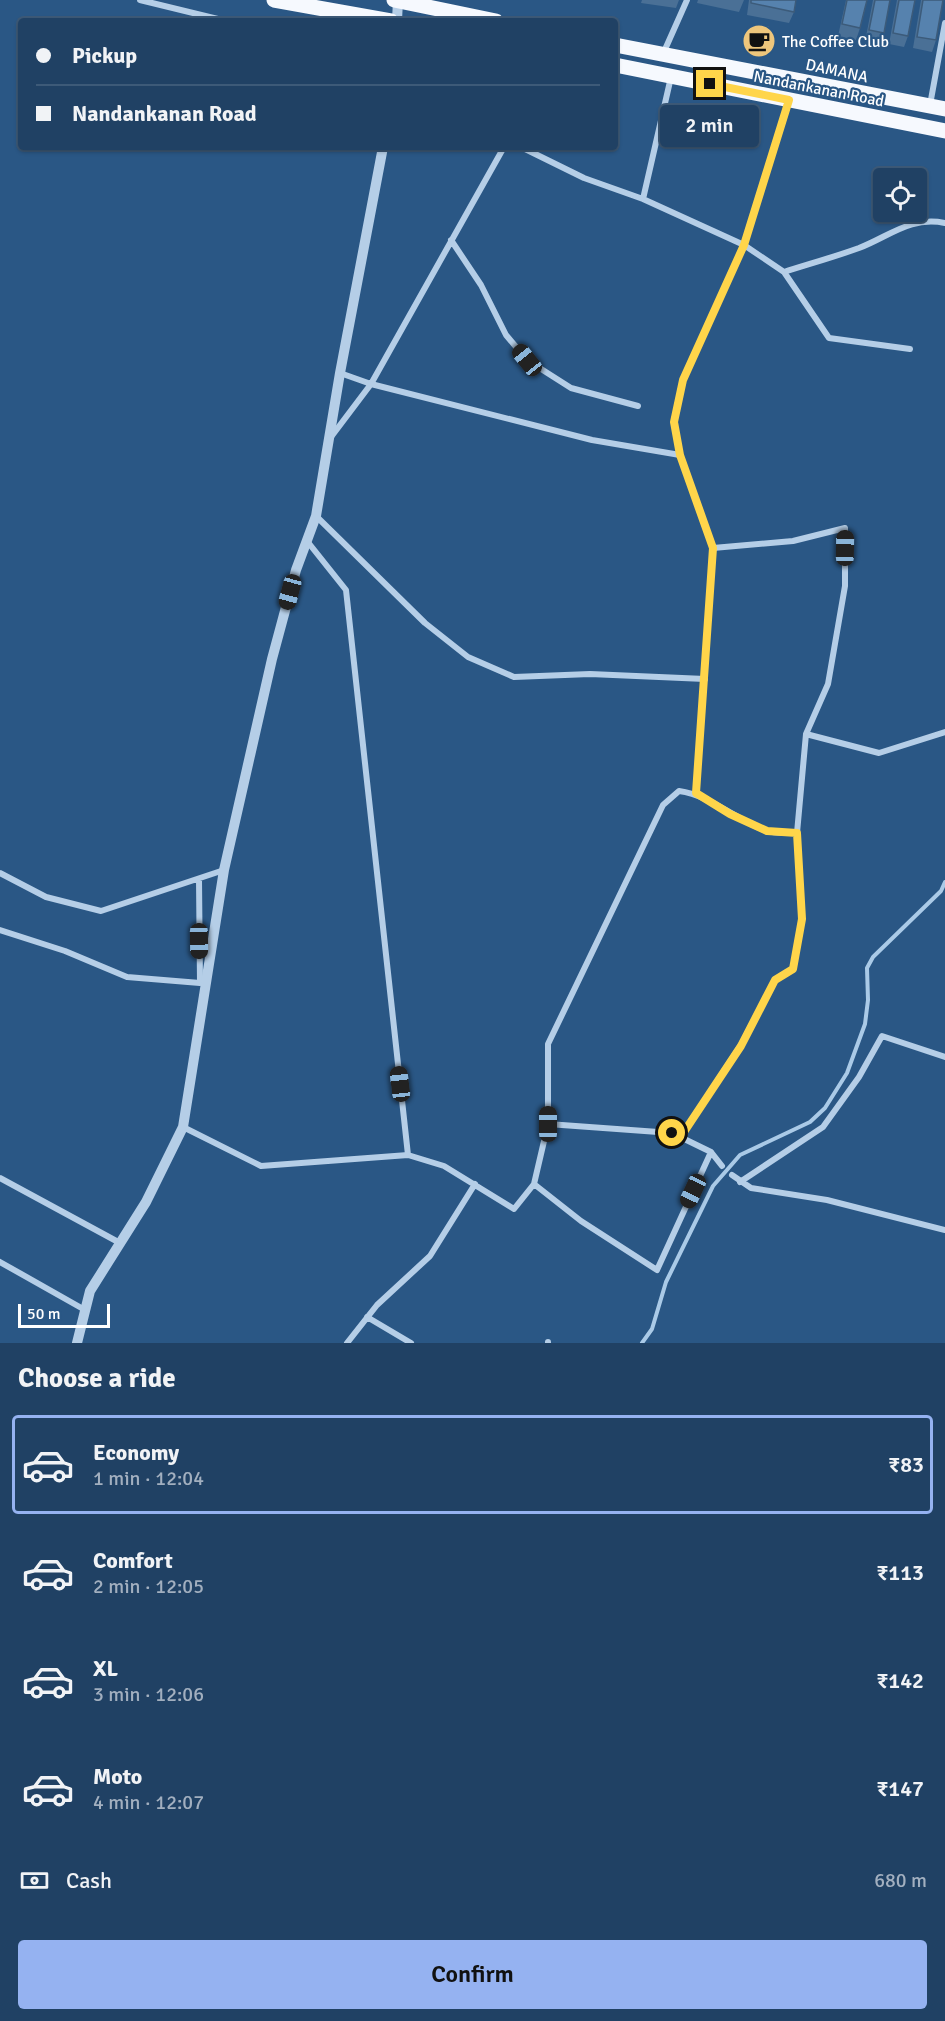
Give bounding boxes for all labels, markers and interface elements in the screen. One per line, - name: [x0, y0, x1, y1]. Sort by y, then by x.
- cafe icon: The Coffee Club: [741, 23, 777, 59]
- place label: The Coffee Club: [782, 32, 889, 52]
- text: Pickup: [72, 42, 137, 69]
- street label: DAMANA: [804, 55, 870, 87]
- street label: Nandankanan Road: [752, 67, 886, 111]
- route end: [696, 70, 723, 97]
- text: Nandankanan Road: [72, 100, 257, 127]
- callout: 2 min: [660, 105, 760, 147]
- text: 2 min: [686, 113, 733, 138]
- map controls: [873, 168, 927, 222]
- button: locate: [873, 168, 927, 222]
- car: [509, 340, 545, 380]
- car: [836, 530, 854, 566]
- car: [277, 572, 303, 612]
- car: [190, 923, 208, 959]
- car: [389, 1065, 411, 1103]
- car: [539, 1106, 557, 1142]
- route start: [658, 1119, 685, 1146]
- car: [677, 1171, 709, 1211]
- scale bar: [18, 1301, 110, 1328]
- text: 50 m: [27, 1304, 61, 1324]
- text: Choose a ride: [18, 1362, 176, 1395]
- icon: car: [21, 1438, 75, 1492]
- text: Economy: [93, 1439, 179, 1466]
- text: ₹83: [888, 1451, 924, 1478]
- text: 1 min · 12:04: [93, 1466, 204, 1491]
- icon: car: [21, 1546, 75, 1600]
- text: Comfort: [93, 1547, 173, 1574]
- text: ₹113: [876, 1559, 924, 1586]
- text: 2 min · 12:05: [93, 1574, 204, 1599]
- icon: car: [21, 1654, 75, 1708]
- text: XL: [93, 1655, 118, 1682]
- text: ₹142: [876, 1667, 924, 1694]
- text: 3 min · 12:06: [93, 1682, 204, 1707]
- icon: car: [21, 1762, 75, 1816]
- text: Moto: [93, 1763, 142, 1790]
- text: ₹147: [876, 1775, 924, 1802]
- text: 4 min · 12:07: [93, 1790, 204, 1815]
- icon: cash: [18, 1864, 51, 1897]
- text: Cash: [66, 1867, 112, 1894]
- text: 680 m: [874, 1868, 927, 1893]
- button: Confirm: [18, 1940, 927, 2009]

